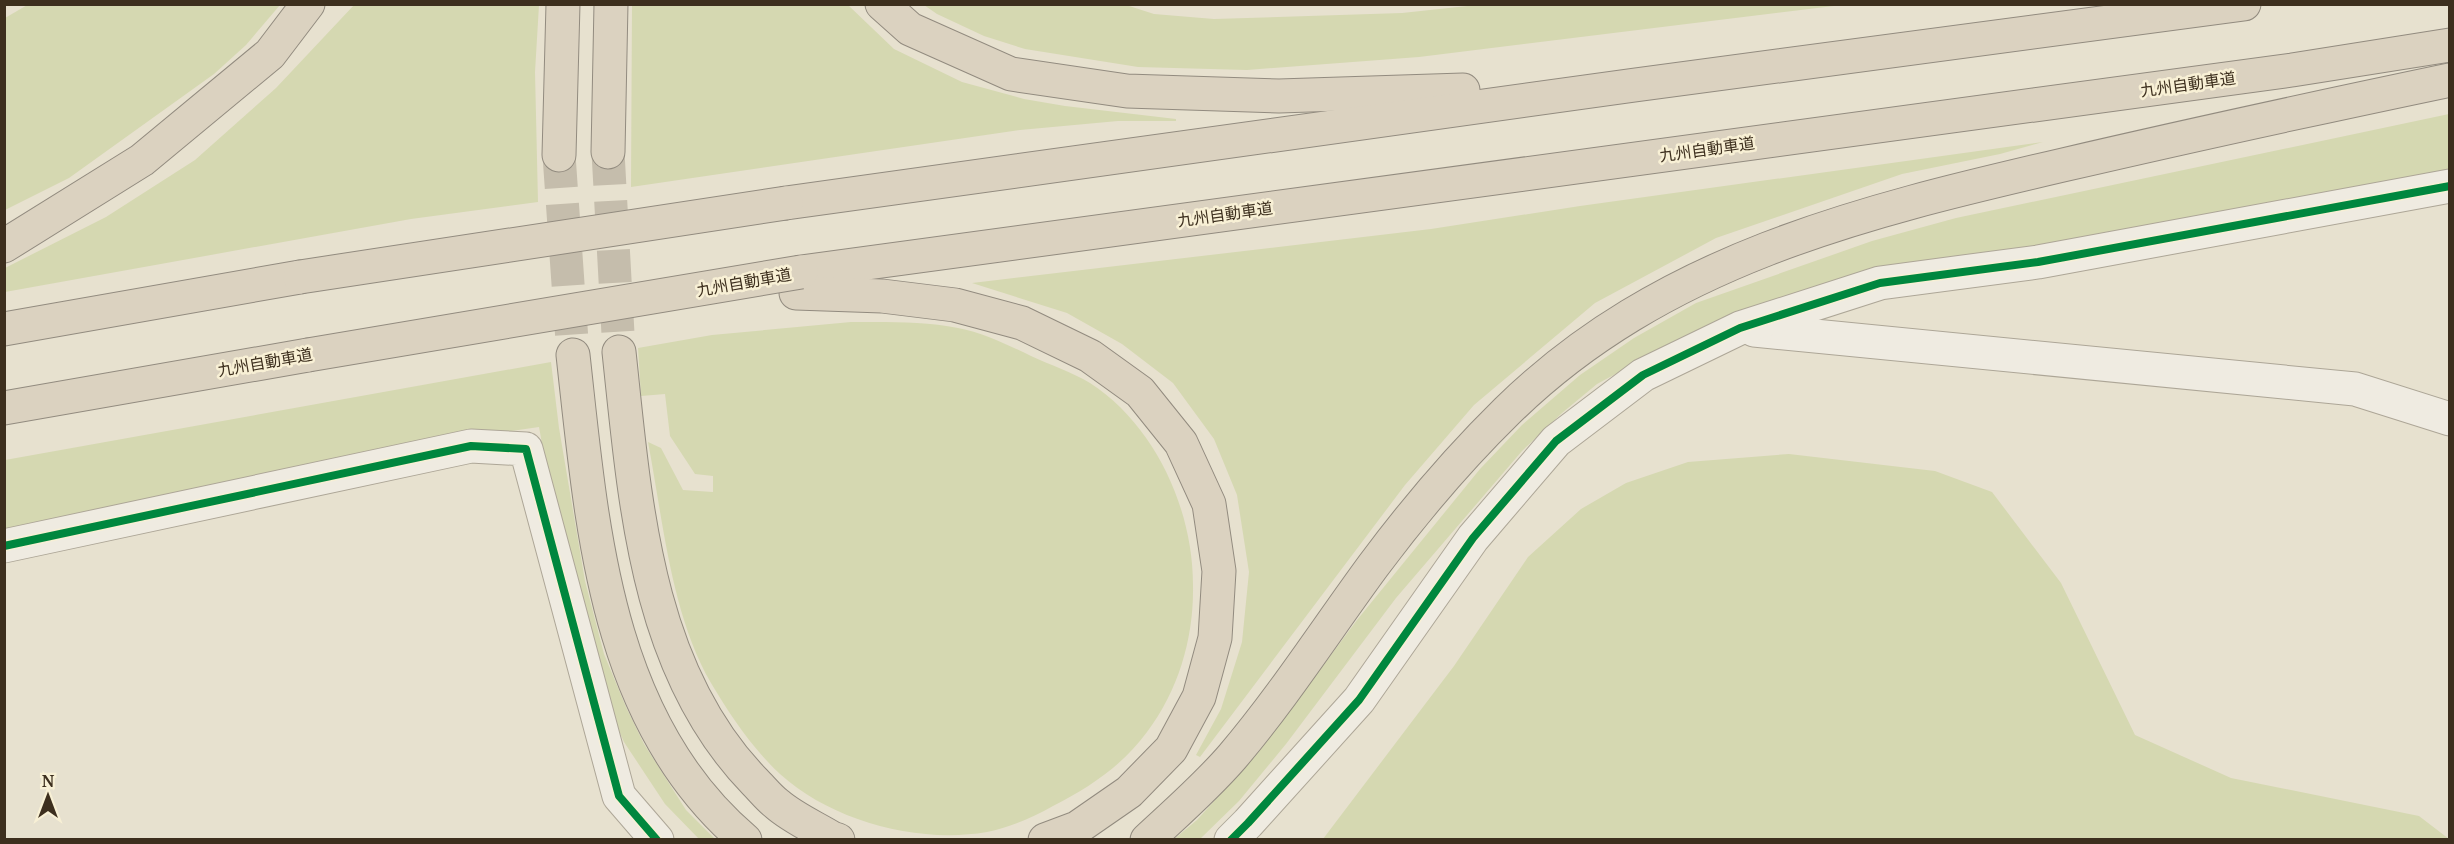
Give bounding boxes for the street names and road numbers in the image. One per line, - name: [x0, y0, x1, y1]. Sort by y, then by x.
- street label: 九州自動車道: [2139, 66, 2237, 102]
- street label: 九州自動車道: [1658, 131, 1756, 167]
- street label: 九州自動車道: [1176, 196, 1274, 232]
- street label: 九州自動車道: [695, 263, 793, 301]
- street label: 九州自動車道: [216, 343, 314, 381]

